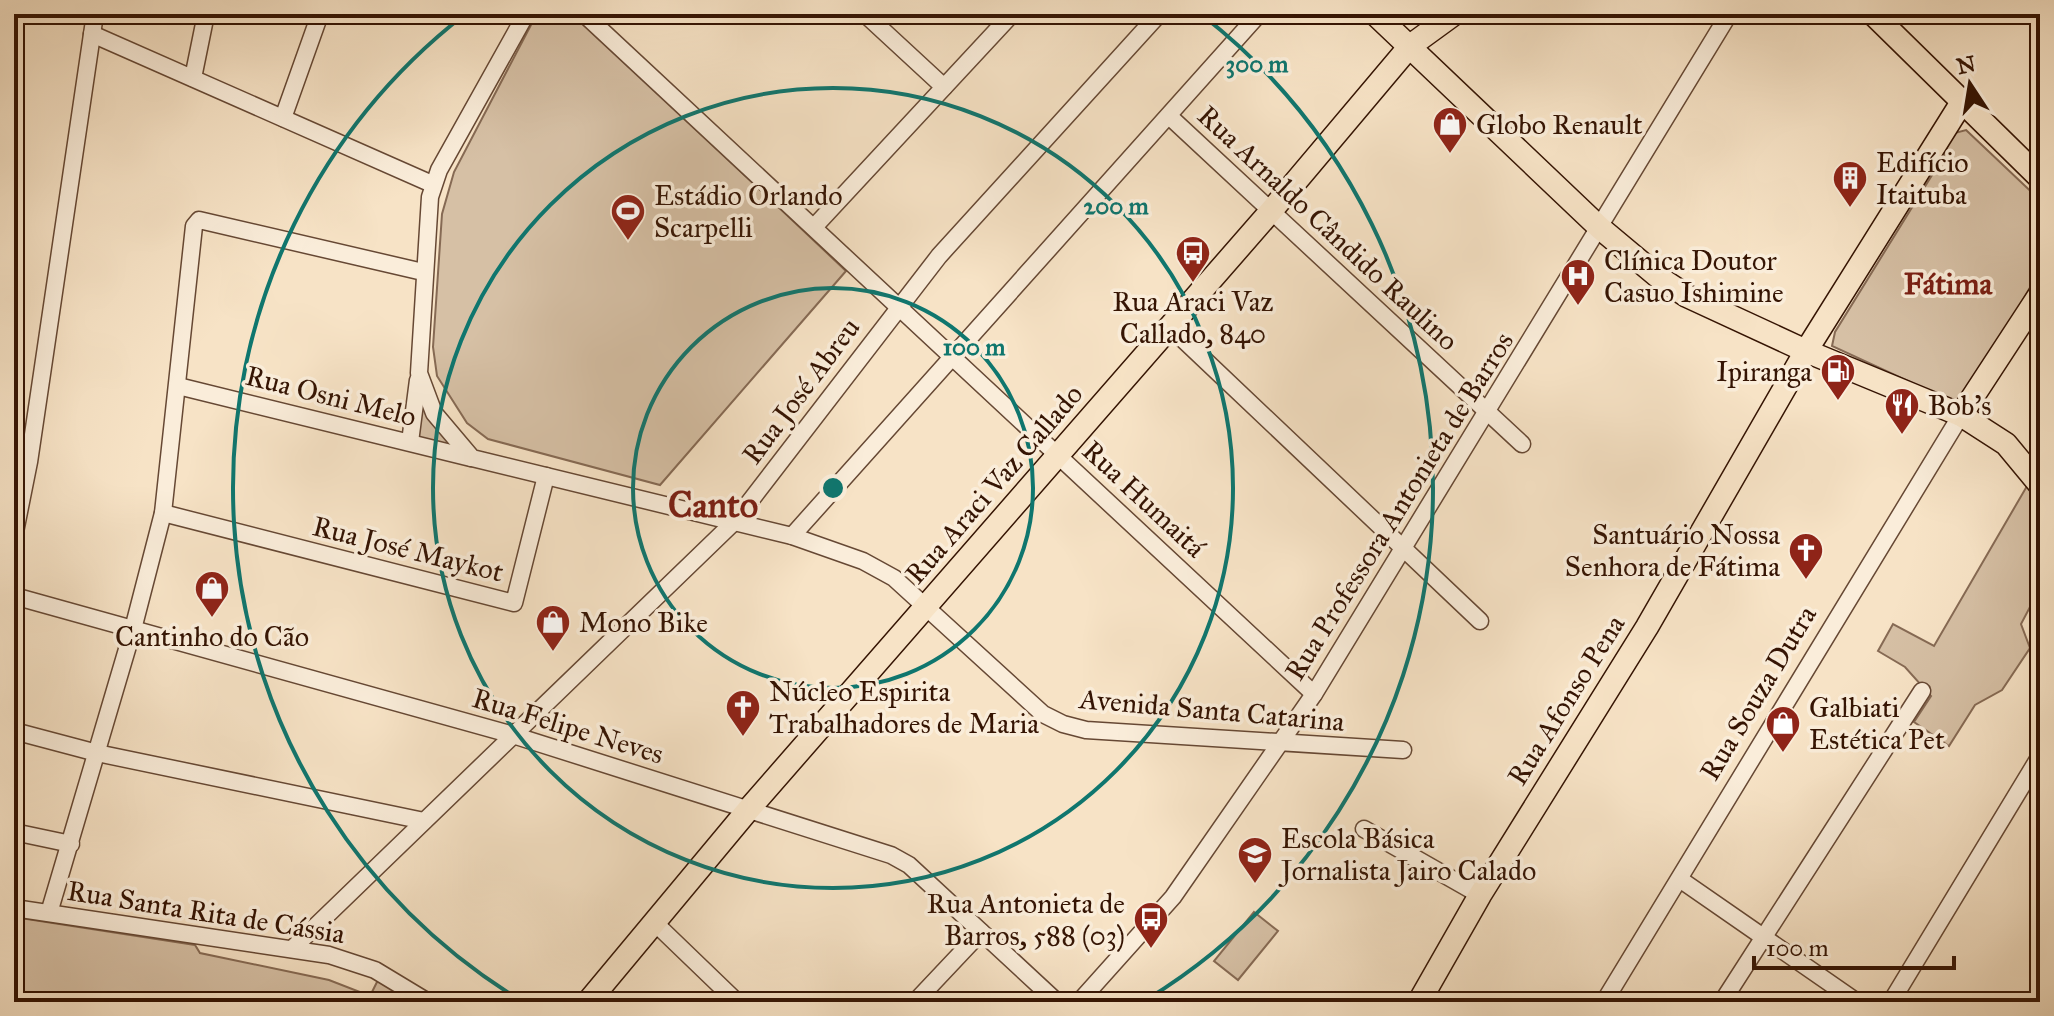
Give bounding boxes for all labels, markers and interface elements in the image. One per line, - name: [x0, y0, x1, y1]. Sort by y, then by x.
- north arrow: [1930, 44, 2010, 124]
- text: 300 m: [1226, 49, 1289, 79]
- text: N: [1954, 50, 1978, 80]
- street label: Rua Arnaldo Cândido Raulino: [1190, 98, 1466, 358]
- shop icon: Globo Renault: [1431, 105, 1469, 155]
- place label: Globo Renault: [1476, 107, 1643, 142]
- place label: Edifício Itaituba: [1876, 145, 1969, 212]
- building icon: Edifício Itaituba: [1831, 159, 1869, 209]
- place label: Estádio Orlando Scarpelli: [654, 178, 843, 245]
- text: 200 m: [1083, 191, 1149, 221]
- sports icon: Estádio Orlando Scarpelli: [609, 192, 647, 242]
- bus stop icon: Rua Araci Vaz Callado, 840: [1174, 234, 1212, 284]
- place label: Clínica Doutor Casuo Ishimine: [1604, 243, 1784, 310]
- hospital icon: Clínica Doutor Casuo Ishimine: [1559, 257, 1597, 307]
- district label: Fátima: [1904, 266, 1993, 302]
- place label: Rua Araci Vaz Callado, 840: [1112, 284, 1274, 351]
- street label: Rua José Abreu: [735, 311, 868, 471]
- street label: Rua Professora Antonieta de Barros: [1277, 325, 1521, 687]
- text: 100 m: [943, 332, 1006, 362]
- fuel station icon: Ipiranga: [1819, 352, 1857, 402]
- place label: Ipiranga: [1716, 354, 1812, 389]
- street label: Rua Osni Melo: [242, 358, 420, 434]
- street label: Rua Araci Vaz Callado: [898, 377, 1090, 591]
- restaurant icon: Bob's: [1883, 386, 1921, 436]
- place label: Bob's: [1928, 388, 1991, 423]
- street label: Rua Humaitá: [1075, 433, 1213, 565]
- centre of rings: [819, 474, 847, 502]
- district label: Canto: [668, 483, 758, 527]
- street label: Rua José Maykot: [309, 508, 507, 590]
- place label: Santuário Nossa Senhora de Fátima: [1565, 517, 1780, 584]
- church icon: Santuário Nossa Senhora de Fátima: [1787, 531, 1825, 581]
- shop icon: Cantinho do Cão: [193, 569, 231, 619]
- street label: Rua Souza Dutra: [1692, 599, 1824, 787]
- shop icon: Mono Bike: [534, 603, 572, 653]
- place label: Mono Bike: [579, 605, 708, 640]
- street label: Rua Afonso Pena: [1500, 608, 1632, 792]
- place label: Cantinho do Cão: [115, 619, 309, 654]
- place label: Núcleo Espirita Trabalhadores de Maria: [769, 674, 1039, 741]
- street label: Rua Felipe Neves: [468, 680, 668, 772]
- street label: Avenida Santa Catarina: [1077, 681, 1346, 739]
- church icon: Núcleo Espirita Trabalhadores de Maria: [724, 688, 762, 738]
- place label: Galbiati Estética Pet: [1809, 690, 1945, 757]
- shop icon: Galbiati Estética Pet: [1764, 704, 1802, 754]
- place label: Escola Básica Jornalista Jairo Calado: [1278, 821, 1536, 888]
- school or university icon: Escola Básica Jornalista Jairo Calado: [1236, 835, 1274, 885]
- street label: Rua Santa Rita de Cássia: [65, 873, 347, 951]
- place label: Rua Antonieta de Barros, 588 (03): [927, 886, 1125, 953]
- bus stop icon: Rua Antonieta de Barros, 588 (03): [1132, 900, 1170, 950]
- scale bar: [1754, 920, 1954, 970]
- text: 100 m: [1766, 933, 1829, 963]

